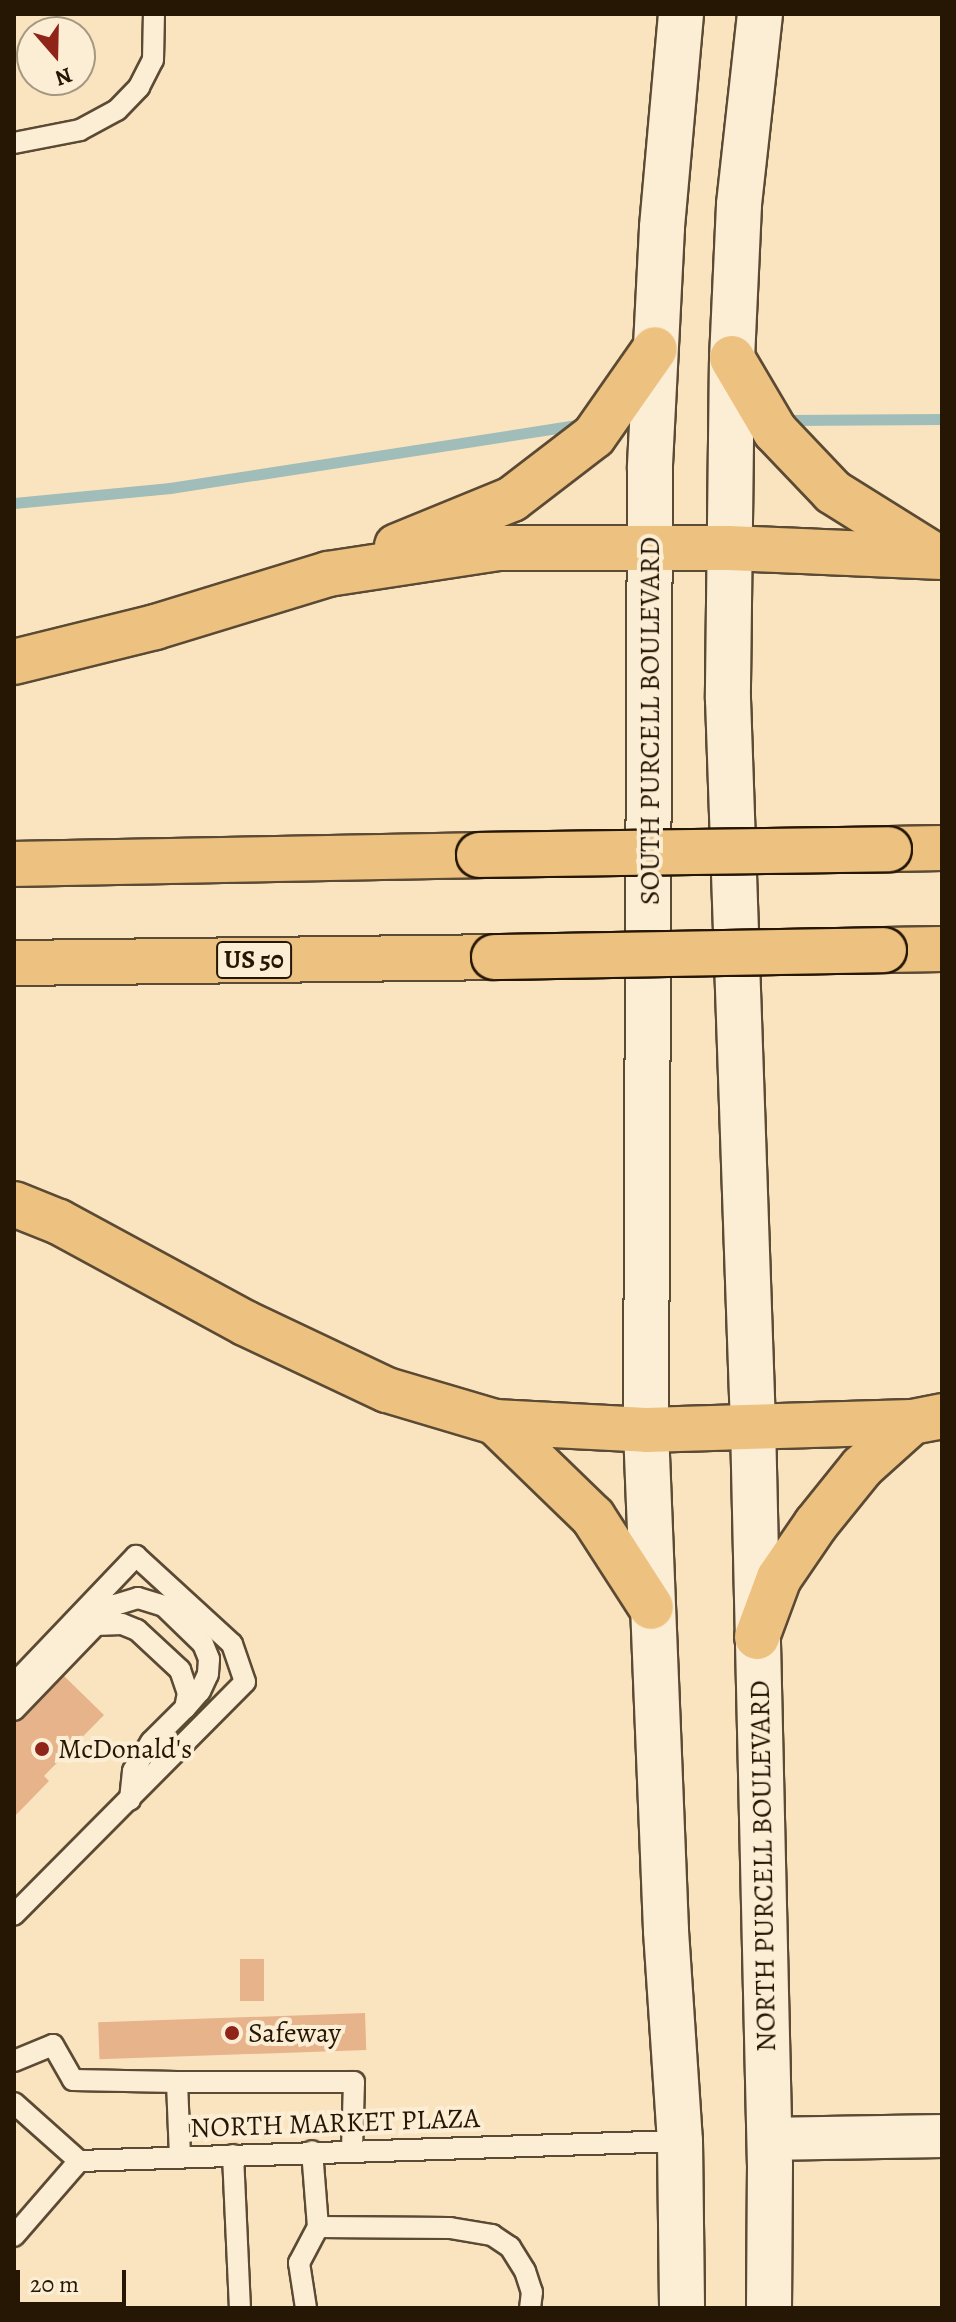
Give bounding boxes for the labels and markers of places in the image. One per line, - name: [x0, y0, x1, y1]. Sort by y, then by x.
- place label: McDonald's: [58, 1732, 192, 1766]
- marker: McDonald's: [33, 1740, 51, 1758]
- place label: Safeway: [248, 2016, 341, 2050]
- marker: Safeway: [223, 2024, 241, 2042]

